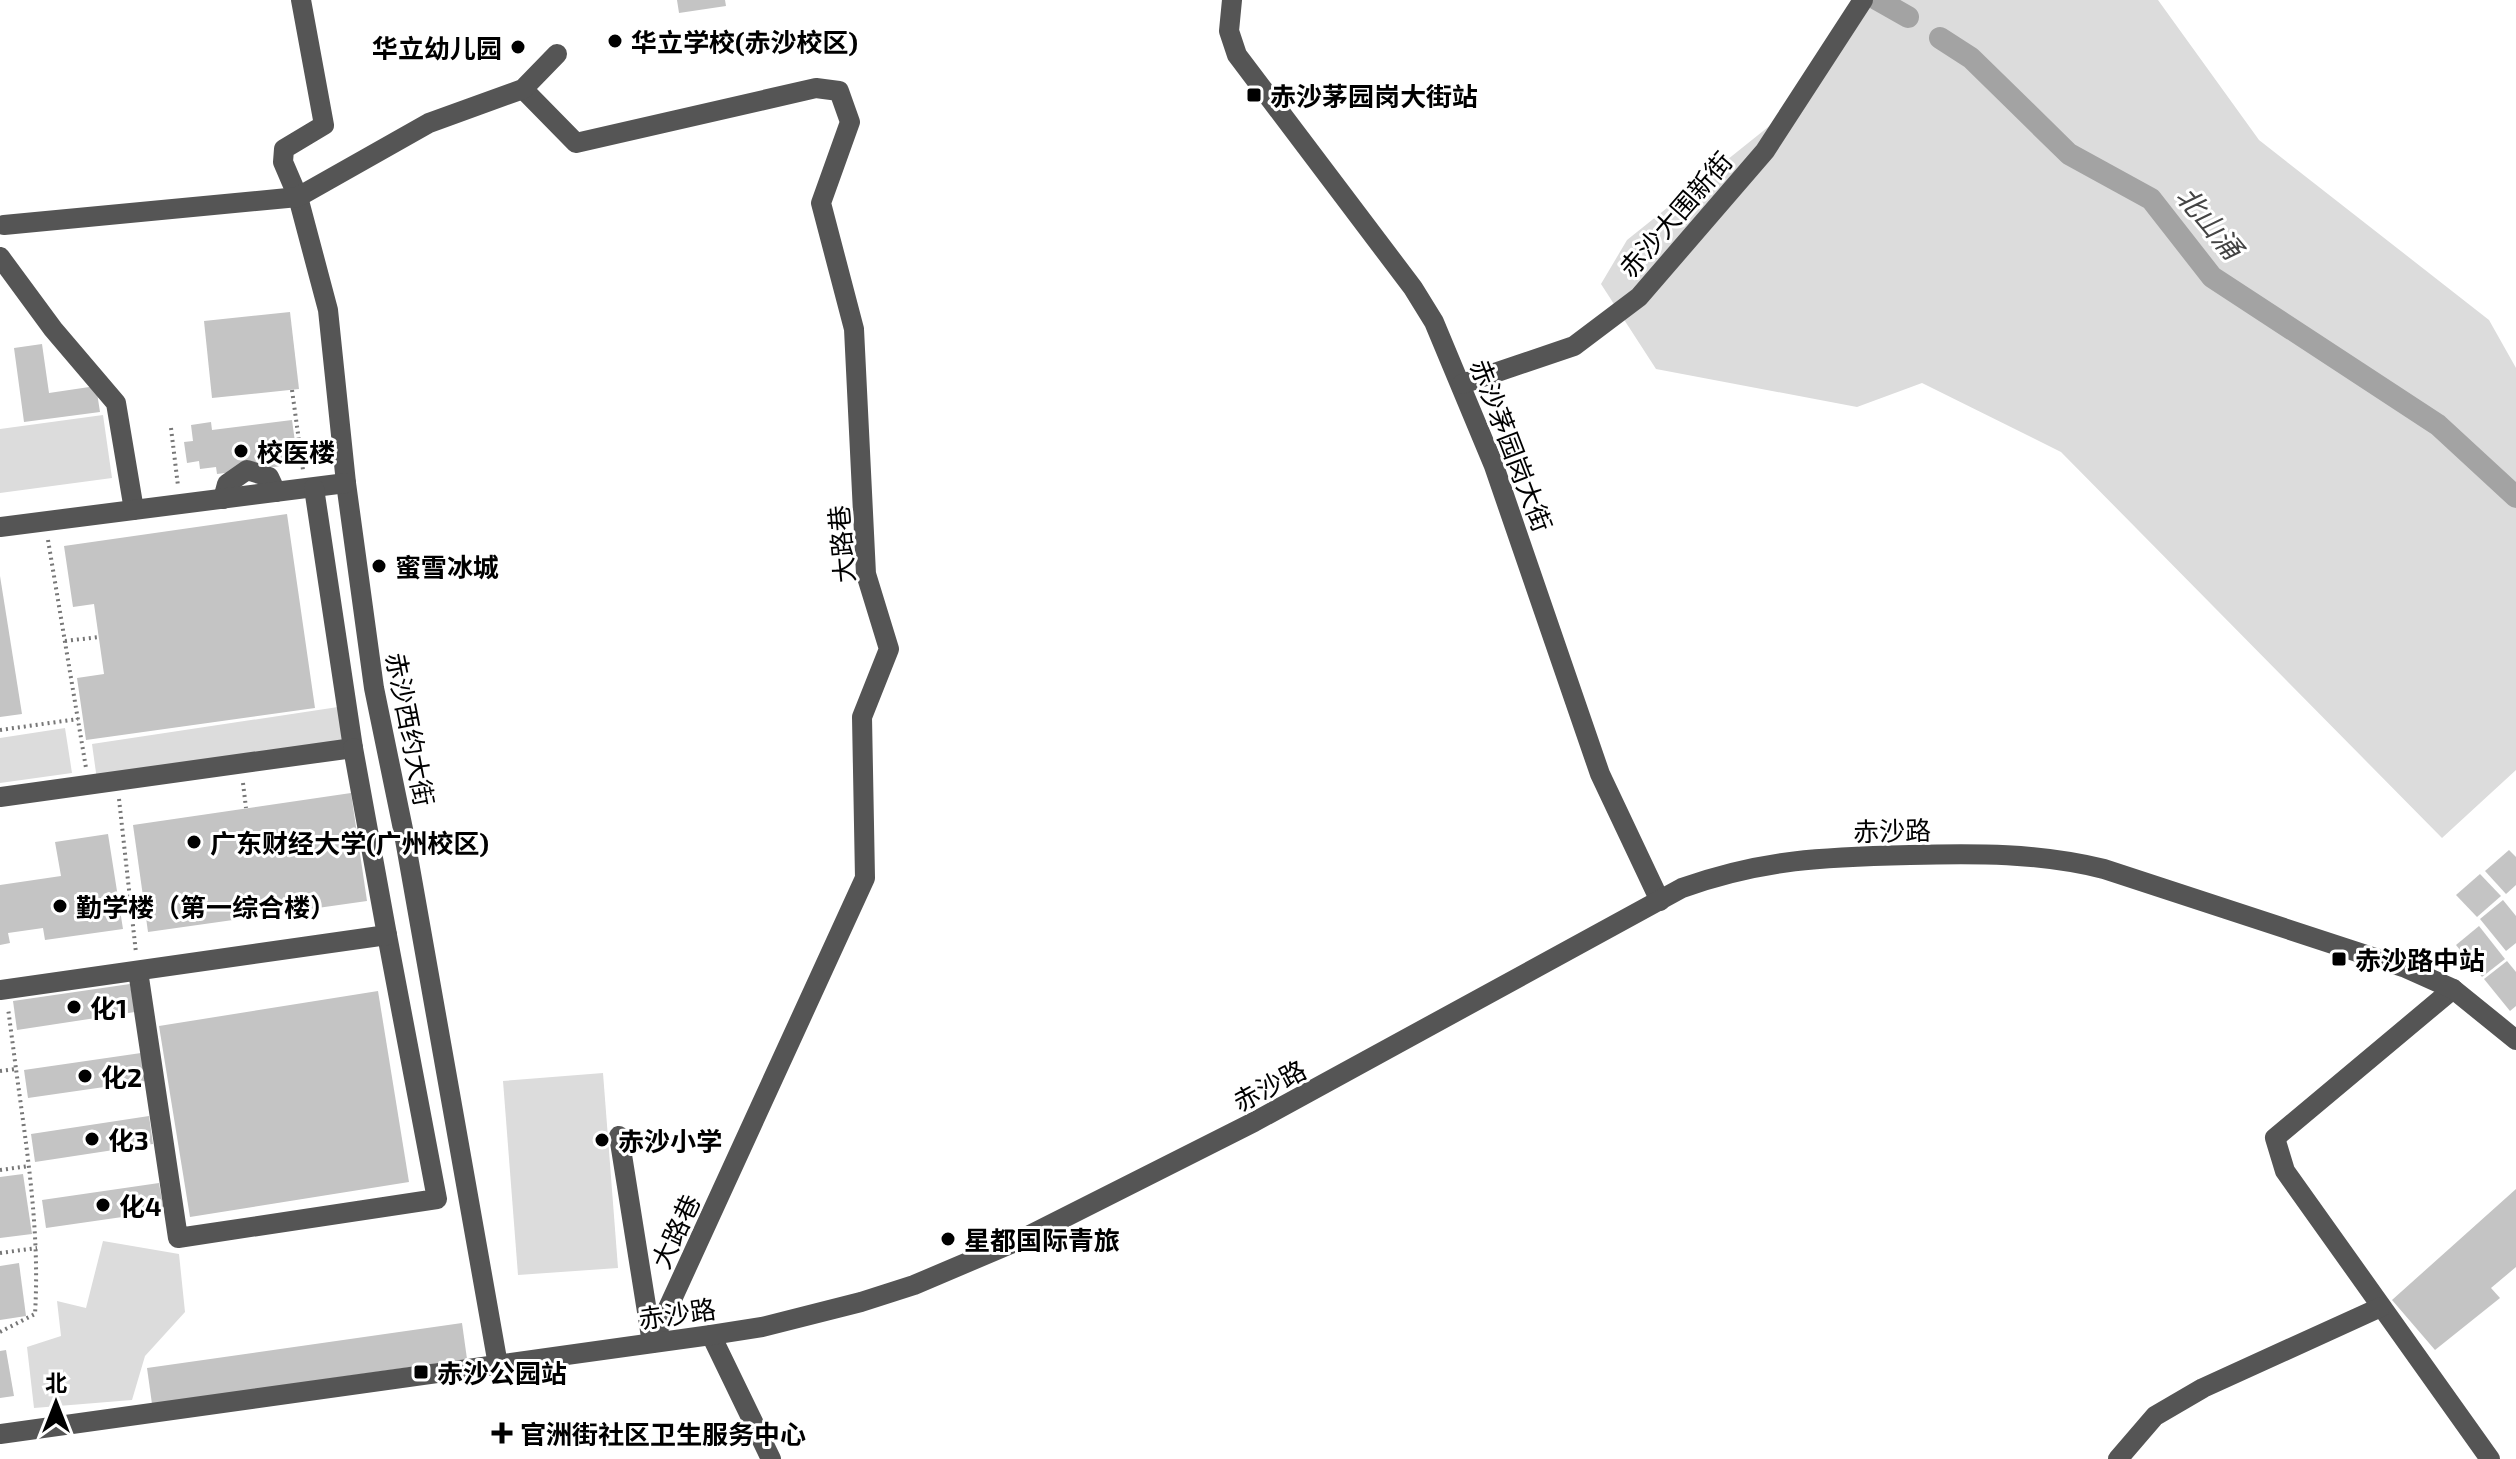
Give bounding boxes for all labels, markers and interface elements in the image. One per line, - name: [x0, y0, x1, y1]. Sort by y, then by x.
- place label: 华立学校(赤沙校区): [631, 26, 858, 57]
- place label: 华立幼儿园: [372, 32, 502, 63]
- marker: 华立学校(赤沙校区): [606, 32, 624, 50]
- marker: 华立幼儿园: [509, 38, 527, 56]
- place label: 赤沙茅园岗大街站: [1270, 80, 1478, 111]
- marker: 赤沙茅园岗大街站: [1245, 86, 1263, 104]
- street label: 赤沙大围新街: [1612, 145, 1738, 283]
- water label: 北山涌: [2170, 179, 2252, 267]
- street label: 赤沙茅园岗大街: [1465, 354, 1559, 536]
- place label: 校医楼: [257, 436, 335, 467]
- marker: 校医楼: [232, 442, 250, 460]
- street label: 大路巷: [822, 504, 860, 584]
- place label: 蜜雪冰城: [395, 551, 499, 582]
- marker: 蜜雪冰城: [370, 557, 388, 575]
- street label: 赤沙西约大街: [381, 649, 441, 809]
- street label: 赤沙路: [1853, 814, 1931, 846]
- place label: 广东财经大学(广州校区): [210, 827, 489, 858]
- marker: 广东财经大学(广州校区): [185, 833, 203, 851]
- place label: 勤学楼（第一综合楼）: [76, 891, 336, 922]
- marker: 勤学楼（第一综合楼）: [51, 897, 69, 915]
- place label: 赤沙路中站: [2355, 944, 2485, 975]
- marker: 赤沙路中站: [2330, 950, 2348, 968]
- place label: 化1: [90, 992, 127, 1023]
- marker: 化1: [65, 998, 83, 1016]
- street label: 赤沙路: [1227, 1053, 1311, 1117]
- place label: 化2: [101, 1061, 142, 1092]
- marker: 化2: [76, 1067, 94, 1085]
- place label: 化3: [108, 1124, 149, 1155]
- place label: 赤沙小学: [618, 1125, 722, 1156]
- marker: 化3: [83, 1130, 101, 1148]
- marker: 赤沙小学: [593, 1131, 611, 1149]
- street label: 大路巷: [644, 1189, 706, 1273]
- place label: 化4: [119, 1190, 162, 1221]
- marker: 化4: [94, 1196, 112, 1214]
- place label: 星都国际青旅: [964, 1224, 1120, 1255]
- marker: 星都国际青旅: [939, 1230, 957, 1248]
- street label: 赤沙路: [636, 1292, 718, 1334]
- place label: 赤沙公园站: [437, 1357, 567, 1388]
- north arrow: [16, 1363, 96, 1443]
- marker: 赤沙公园站: [412, 1363, 430, 1381]
- text: 北: [45, 1369, 67, 1395]
- place label: 官洲街社区卫生服务中心: [520, 1418, 806, 1449]
- marker: 官洲街社区卫生服务中心: [491, 1422, 513, 1444]

